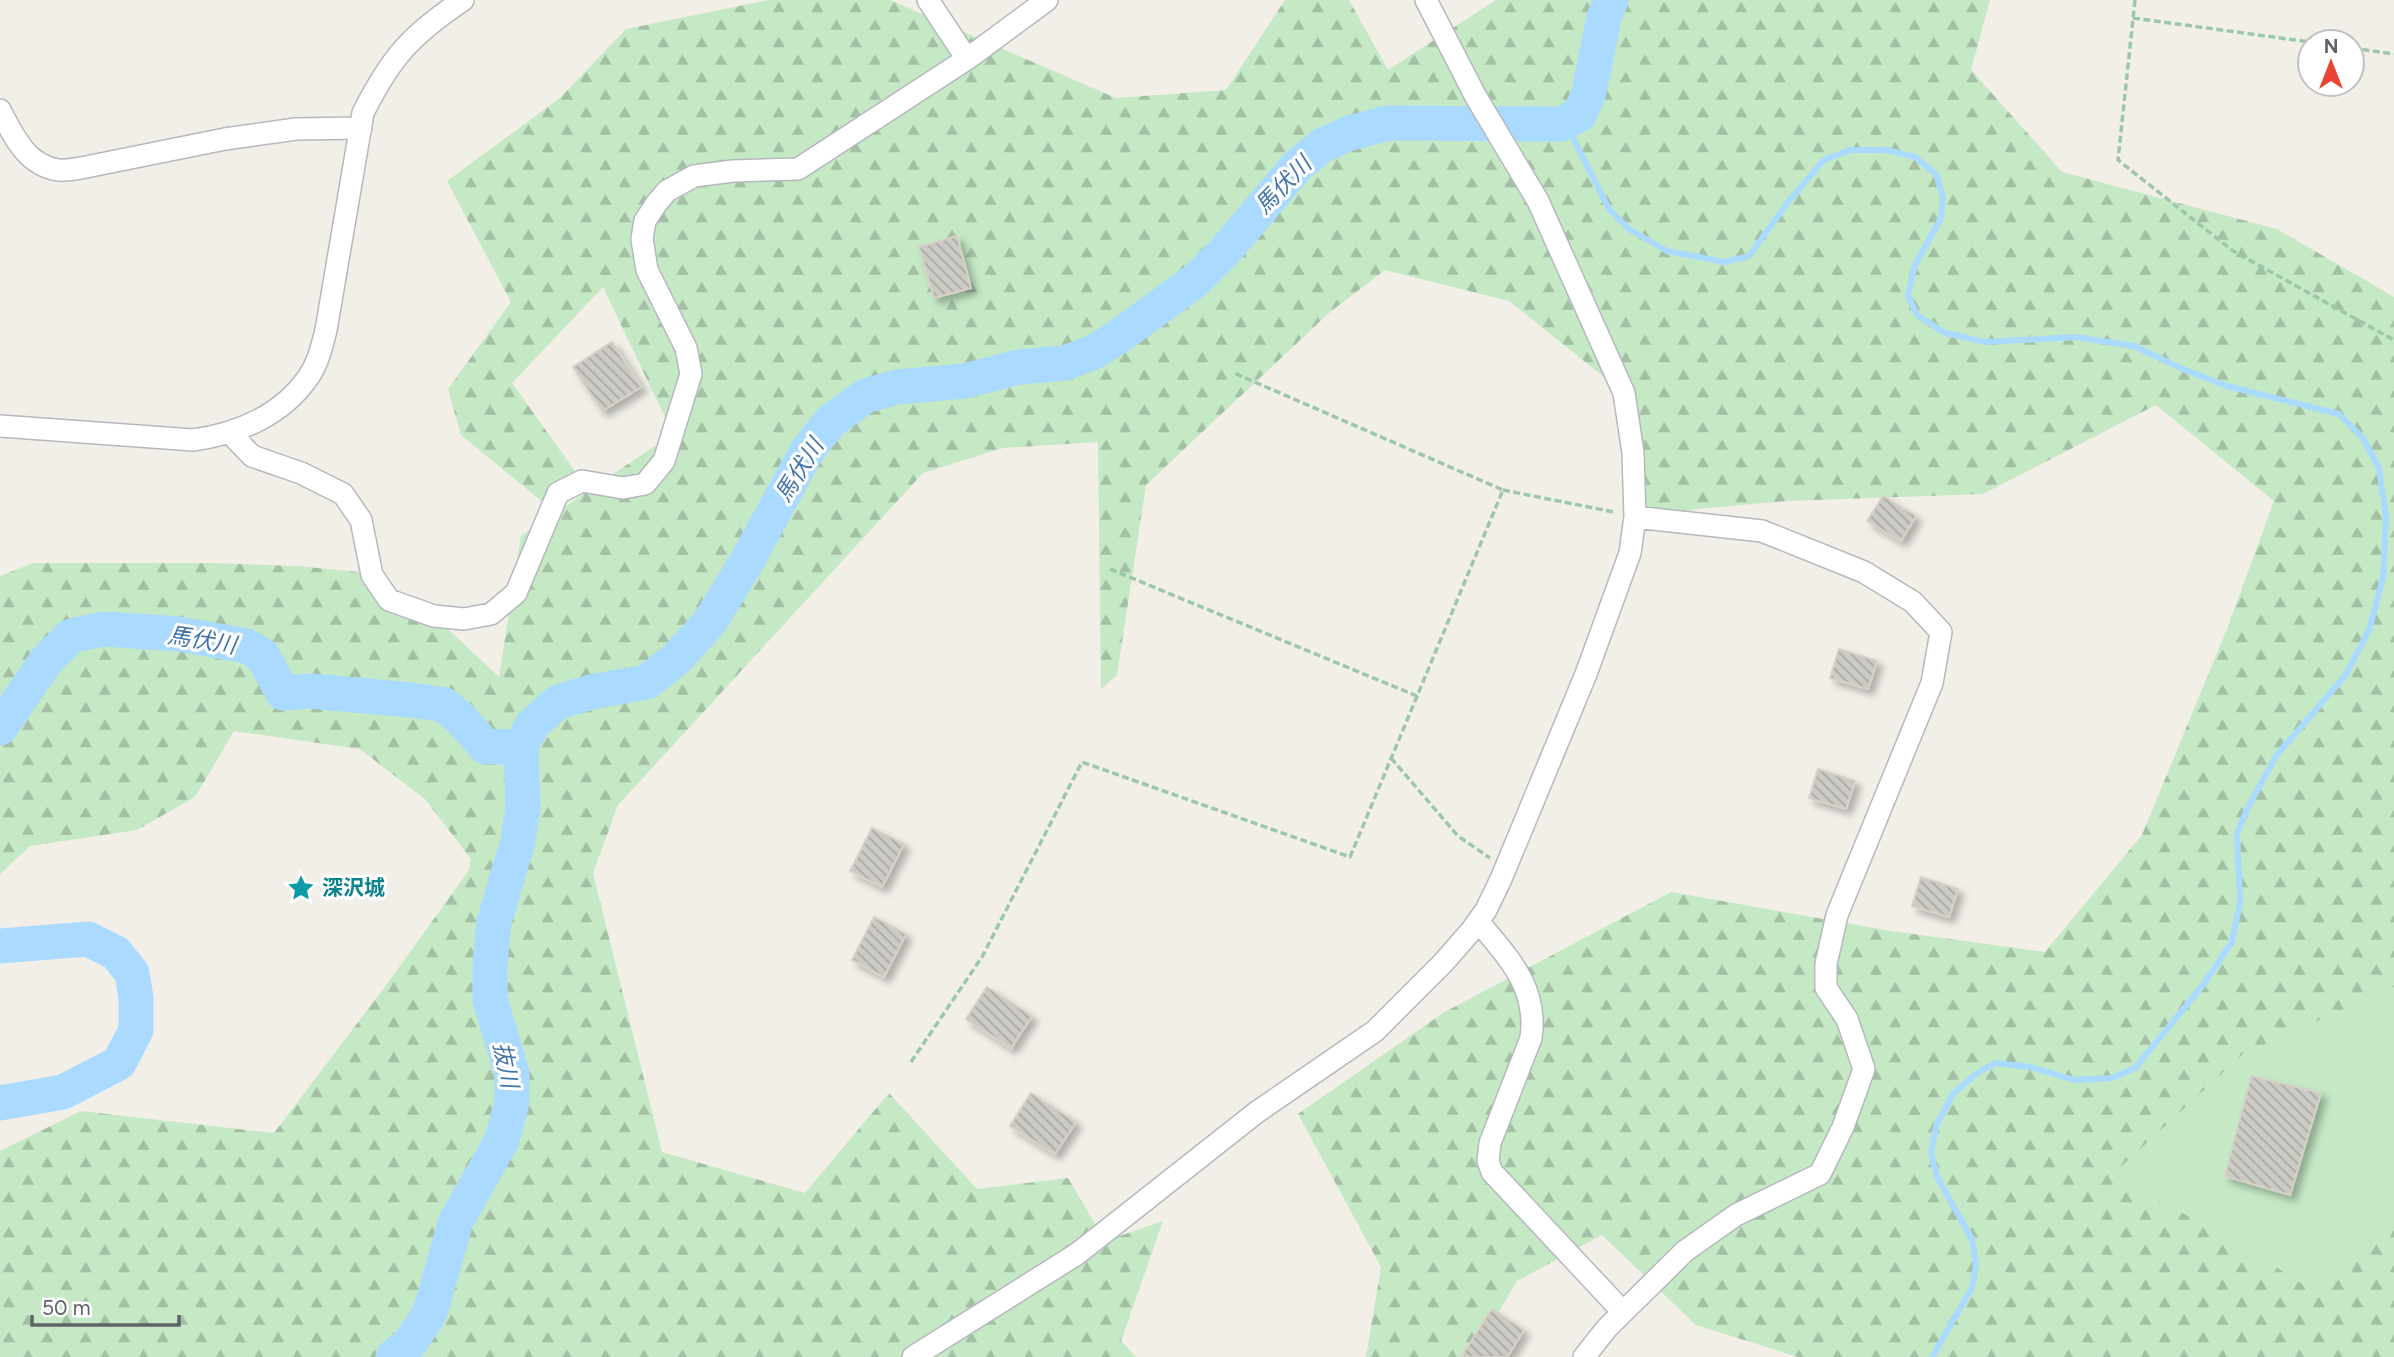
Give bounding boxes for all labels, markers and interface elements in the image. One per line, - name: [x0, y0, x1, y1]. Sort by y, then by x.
- north arrow: [2296, 28, 2366, 98]
- text: N: [2324, 35, 2338, 58]
- water label: 馬伏川: [1249, 148, 1319, 220]
- water label: 馬伏川: [769, 431, 831, 507]
- water label: 馬伏川: [166, 621, 241, 660]
- place icon: 深沢城: [286, 873, 316, 903]
- place label: 深沢城: [322, 875, 385, 900]
- water label: 抜川: [488, 1040, 525, 1093]
- scale bar: [32, 1284, 178, 1328]
- text: 50 m: [42, 1295, 91, 1320]

